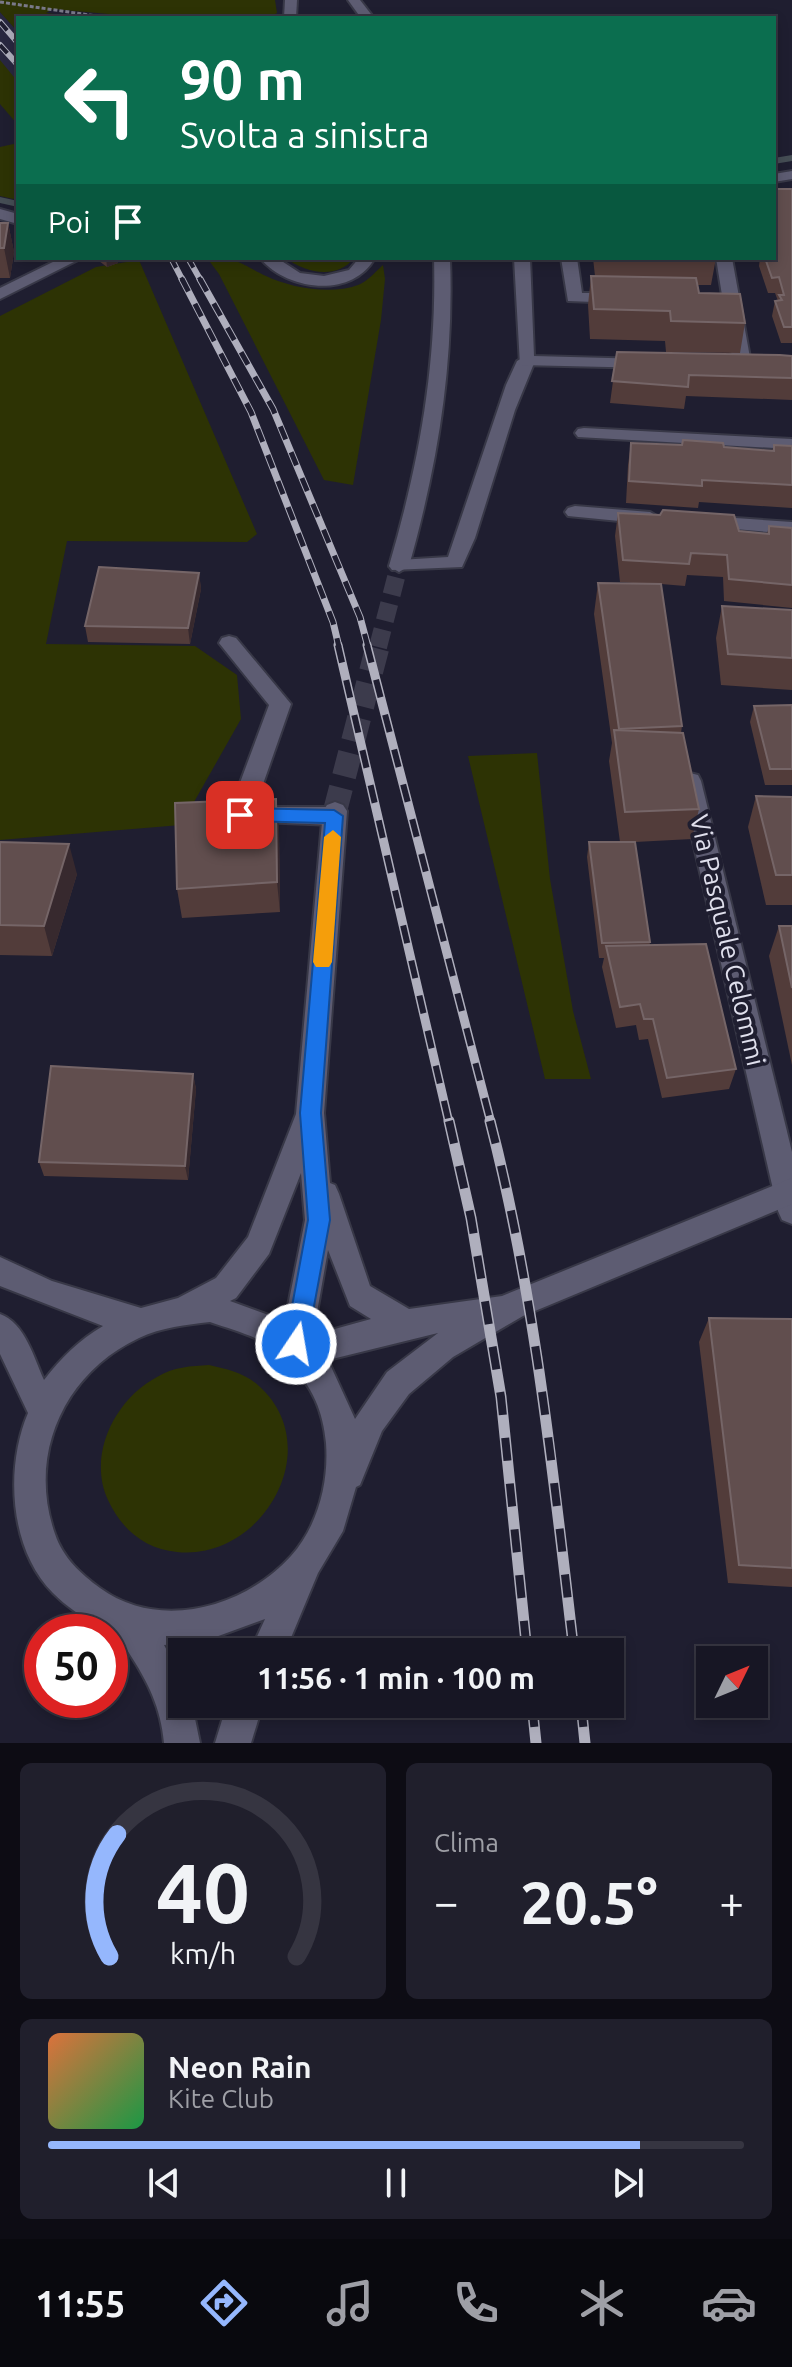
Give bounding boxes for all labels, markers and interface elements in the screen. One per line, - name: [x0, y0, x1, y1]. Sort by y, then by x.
- icon: left: [48, 48, 152, 152]
- text: 90 m: [180, 48, 305, 111]
- text: Svolta a sinistra: [180, 114, 430, 155]
- icon: arrive: [106, 200, 150, 244]
- text: Poi: [48, 205, 90, 239]
- pin: [206, 781, 274, 849]
- icon: arrive: [218, 793, 262, 837]
- street label: Via Pasquale Celommi: [685, 812, 771, 1068]
- position arrow: [254, 1302, 338, 1386]
- speed limit sign: 50: [24, 1614, 128, 1718]
- north arrow: [696, 1646, 768, 1718]
- map controls: [696, 1646, 768, 1718]
- text: 11:56 · 1 min · 100 m: [257, 1661, 535, 1695]
- text: Clima: [434, 1828, 499, 1857]
- text: 40: [156, 1845, 250, 1939]
- text: 20.5°: [520, 1868, 658, 1935]
- text: −: [434, 1877, 459, 1926]
- text: +: [719, 1877, 744, 1926]
- text: km/h: [170, 1937, 236, 1969]
- text: Neon Rain: [168, 2050, 312, 2084]
- text: Kite Club: [168, 2084, 274, 2113]
- icon: previous: [142, 2161, 186, 2205]
- icon: pause: [374, 2161, 418, 2205]
- icon: next: [606, 2161, 650, 2205]
- icon: directions: [196, 2275, 252, 2331]
- icon: music: [322, 2275, 378, 2331]
- icon: phone: [448, 2275, 504, 2331]
- icon: climate: [574, 2275, 630, 2331]
- icon: car: [701, 2275, 757, 2331]
- text: 11:55: [35, 2283, 125, 2324]

